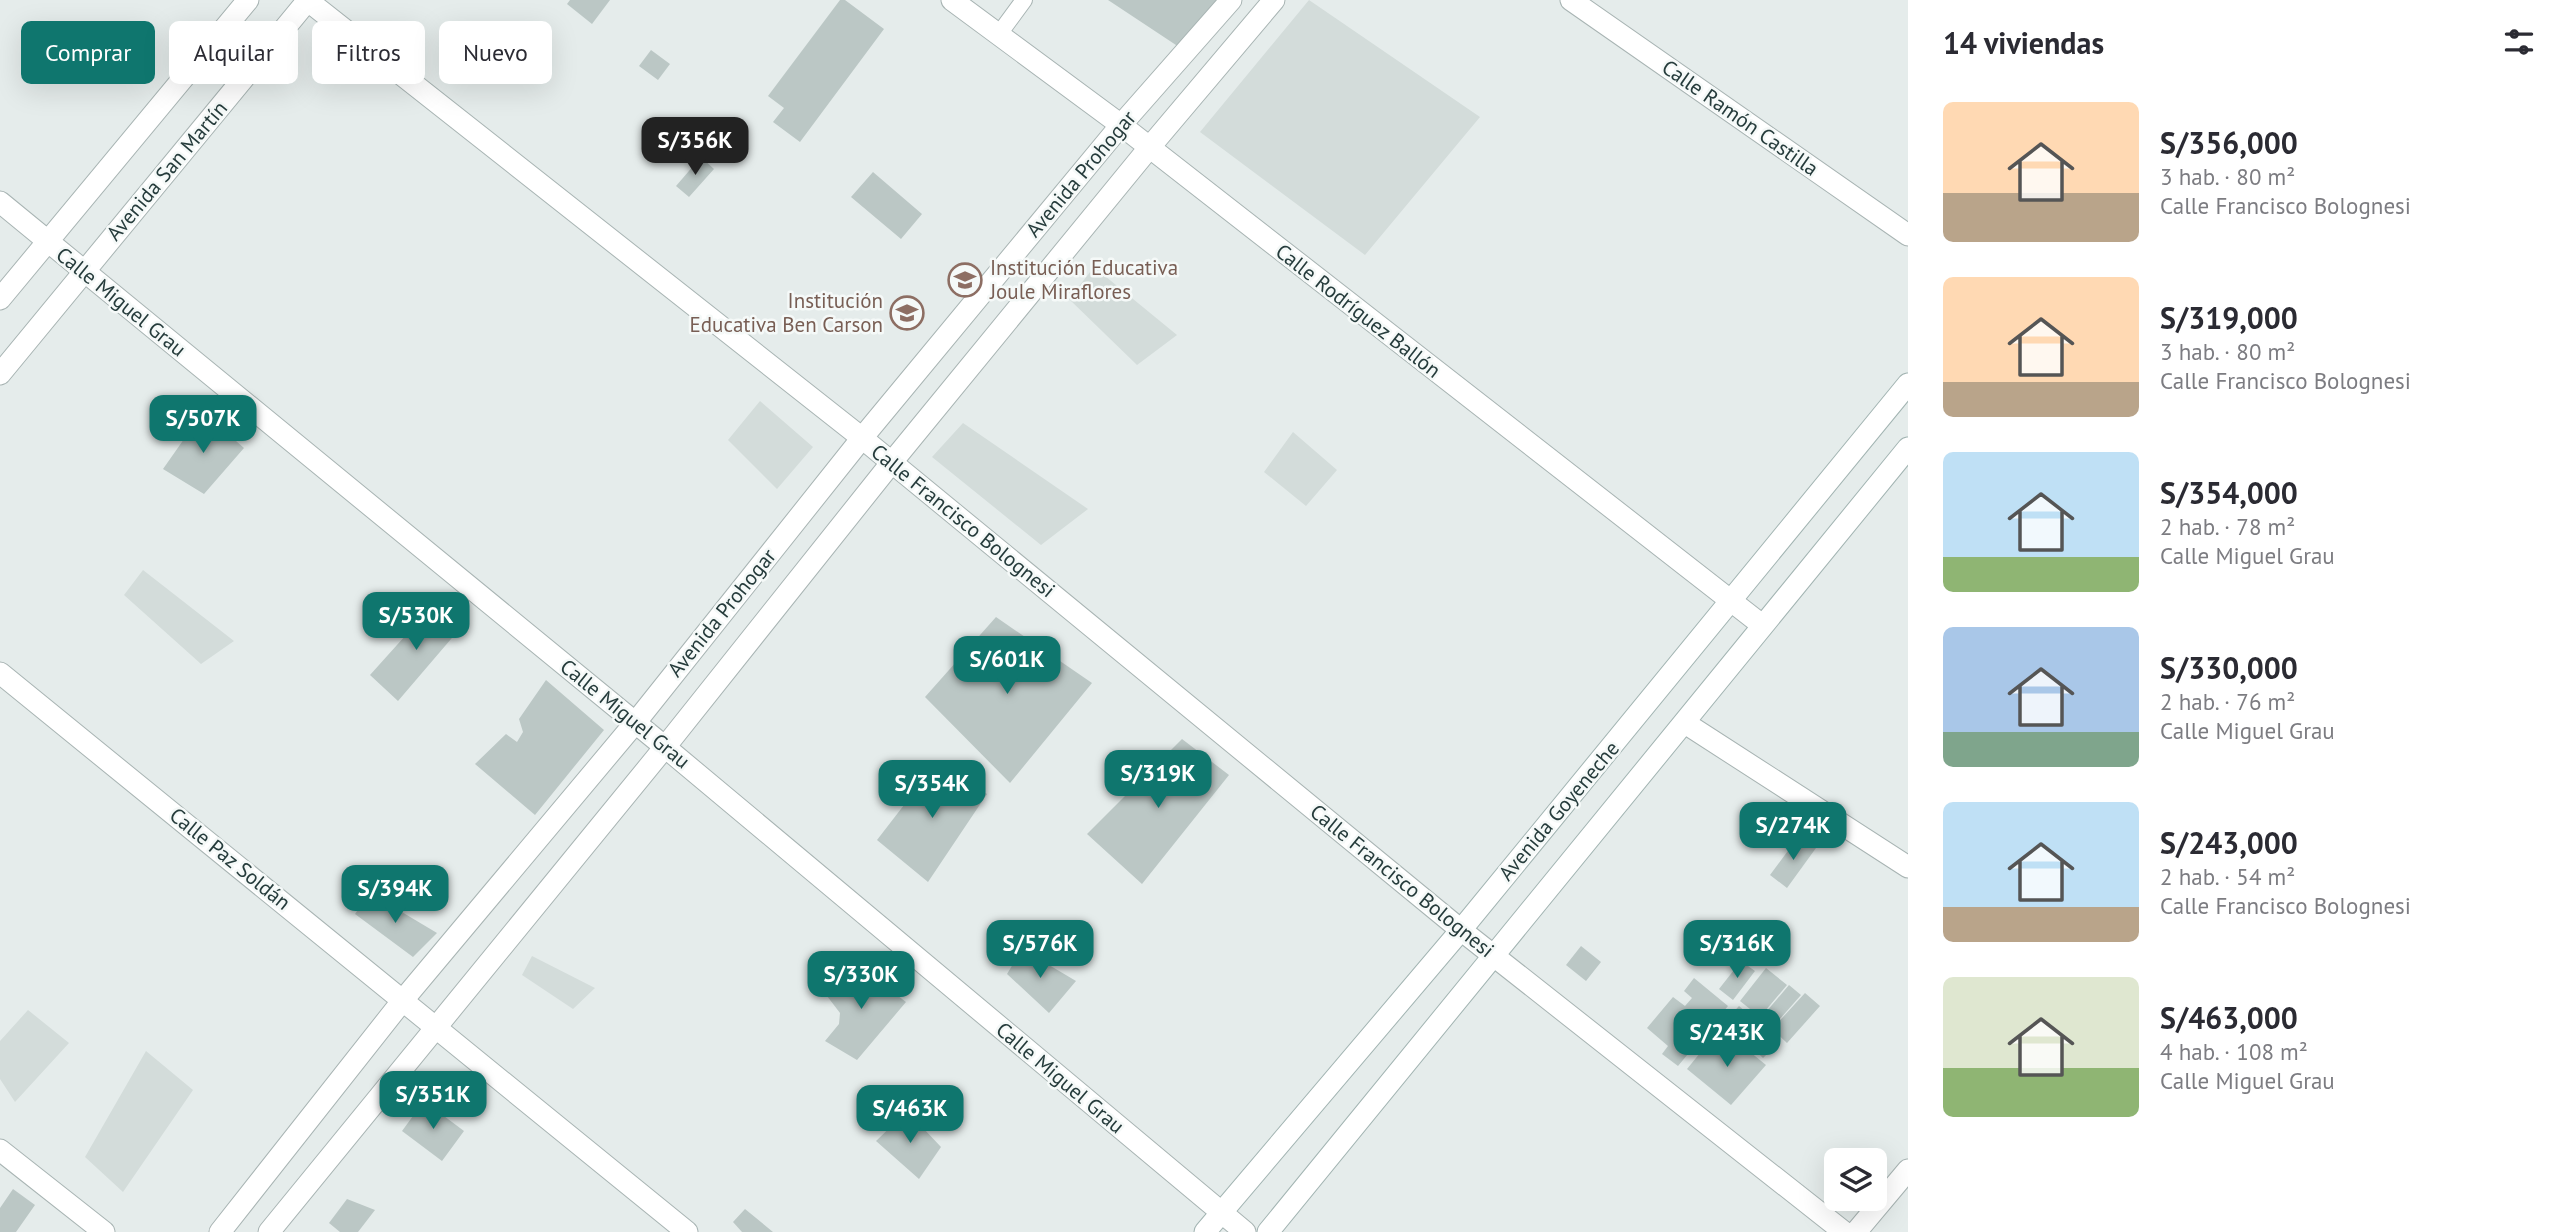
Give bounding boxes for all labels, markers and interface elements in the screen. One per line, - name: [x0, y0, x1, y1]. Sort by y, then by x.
- chip: Comprar: [21, 21, 155, 84]
- chip: Alquilar: [169, 21, 298, 84]
- chip: Filtros: [312, 21, 425, 84]
- chip: Nuevo: [439, 21, 552, 84]
- text: 14 viviendas: [1943, 23, 2104, 62]
- icon: filters: [2500, 23, 2538, 61]
- street label: Calle Ramón Castilla: [1657, 53, 1824, 182]
- street label: Avenida San Martín: [100, 95, 233, 246]
- street label: Avenida Prohogar: [1020, 105, 1142, 243]
- pin: S/356K: [638, 118, 752, 177]
- text: S/356,000: [2160, 123, 2298, 162]
- text: S/356K: [658, 125, 732, 154]
- icon: home: [1999, 130, 2083, 214]
- text: 3 hab. · 80 m²: [2160, 162, 2295, 191]
- text: Calle Francisco Bolognesi: [2160, 191, 2411, 220]
- street label: Calle Rodríguez Ballón: [1270, 238, 1446, 384]
- street label: Calle Miguel Grau: [51, 241, 192, 362]
- place label: Institución Educativa Joule Miraflores: [989, 254, 1178, 305]
- school or university icon: Institución Educativa Joule Miraflores: [946, 261, 984, 299]
- place label: Institución Educativa Ben Carson: [690, 287, 883, 338]
- school or university icon: Institución Educativa Ben Carson: [888, 294, 926, 332]
- text: S/319,000: [2160, 298, 2298, 337]
- icon: home: [1999, 305, 2083, 389]
- text: 3 hab. · 80 m²: [2160, 337, 2295, 366]
- text: Calle Francisco Bolognesi: [2160, 366, 2411, 395]
- pin: S/507K: [146, 396, 260, 455]
- text: S/507K: [166, 403, 240, 432]
- street label: Calle Francisco Bolognesi: [866, 438, 1061, 603]
- text: S/354,000: [2160, 473, 2298, 512]
- icon: home: [1999, 480, 2083, 564]
- text: 2 hab. · 78 m²: [2160, 512, 2295, 541]
- text: Calle Miguel Grau: [2160, 541, 2335, 570]
- street label: Avenida Prohogar: [662, 543, 782, 682]
- pin: S/530K: [359, 592, 473, 652]
- text: S/530K: [379, 600, 453, 629]
- pin: S/601K: [950, 636, 1064, 696]
- text: S/601K: [970, 644, 1044, 673]
- text: S/330,000: [2160, 648, 2298, 687]
- street label: Calle Miguel Grau: [555, 653, 696, 774]
- icon: home: [1999, 655, 2083, 739]
- text: 2 hab. · 76 m²: [2160, 687, 2295, 716]
- text: Calle Miguel Grau: [2160, 716, 2335, 745]
- street label: Avenida Goyeneche: [1492, 735, 1625, 886]
- pin: S/319K: [1101, 750, 1215, 810]
- text: S/319K: [1121, 758, 1195, 787]
- pin: S/354K: [875, 760, 989, 820]
- text: S/354K: [895, 768, 969, 797]
- street label: Calle Francisco Bolognesi: [1305, 798, 1500, 963]
- street label: Calle Paz Soldán: [164, 802, 296, 916]
- pin: S/274K: [1736, 802, 1850, 862]
- text: S/274K: [1756, 810, 1830, 839]
- text: S/243,000: [2160, 823, 2298, 862]
- icon: home: [1999, 830, 2083, 914]
- text: 2 hab. · 54 m²: [2160, 862, 2295, 891]
- pin: S/394K: [338, 866, 452, 925]
- text: S/394K: [358, 873, 432, 902]
- text: Calle Francisco Bolognesi: [2160, 891, 2411, 920]
- pin: S/576K: [983, 920, 1097, 980]
- pin: S/316K: [1680, 920, 1794, 980]
- text: S/576K: [1003, 928, 1077, 957]
- text: S/316K: [1700, 928, 1774, 957]
- pin: S/330K: [804, 951, 918, 1011]
- text: S/330K: [824, 959, 898, 988]
- text: S/463,000: [2160, 998, 2298, 1037]
- icon: home: [1999, 1005, 2083, 1089]
- pin: S/243K: [1670, 1010, 1784, 1069]
- street label: Calle Miguel Grau: [991, 1016, 1130, 1139]
- text: S/243K: [1690, 1017, 1764, 1046]
- text: 4 hab. · 108 m²: [2160, 1037, 2308, 1066]
- text: Calle Miguel Grau: [2160, 1066, 2335, 1095]
- pin: S/351K: [376, 1072, 490, 1131]
- text: S/351K: [396, 1079, 470, 1108]
- pin: S/463K: [853, 1086, 967, 1145]
- text: S/463K: [873, 1093, 947, 1122]
- map controls: [1824, 1148, 1887, 1211]
- button: layers: [1824, 1148, 1887, 1211]

